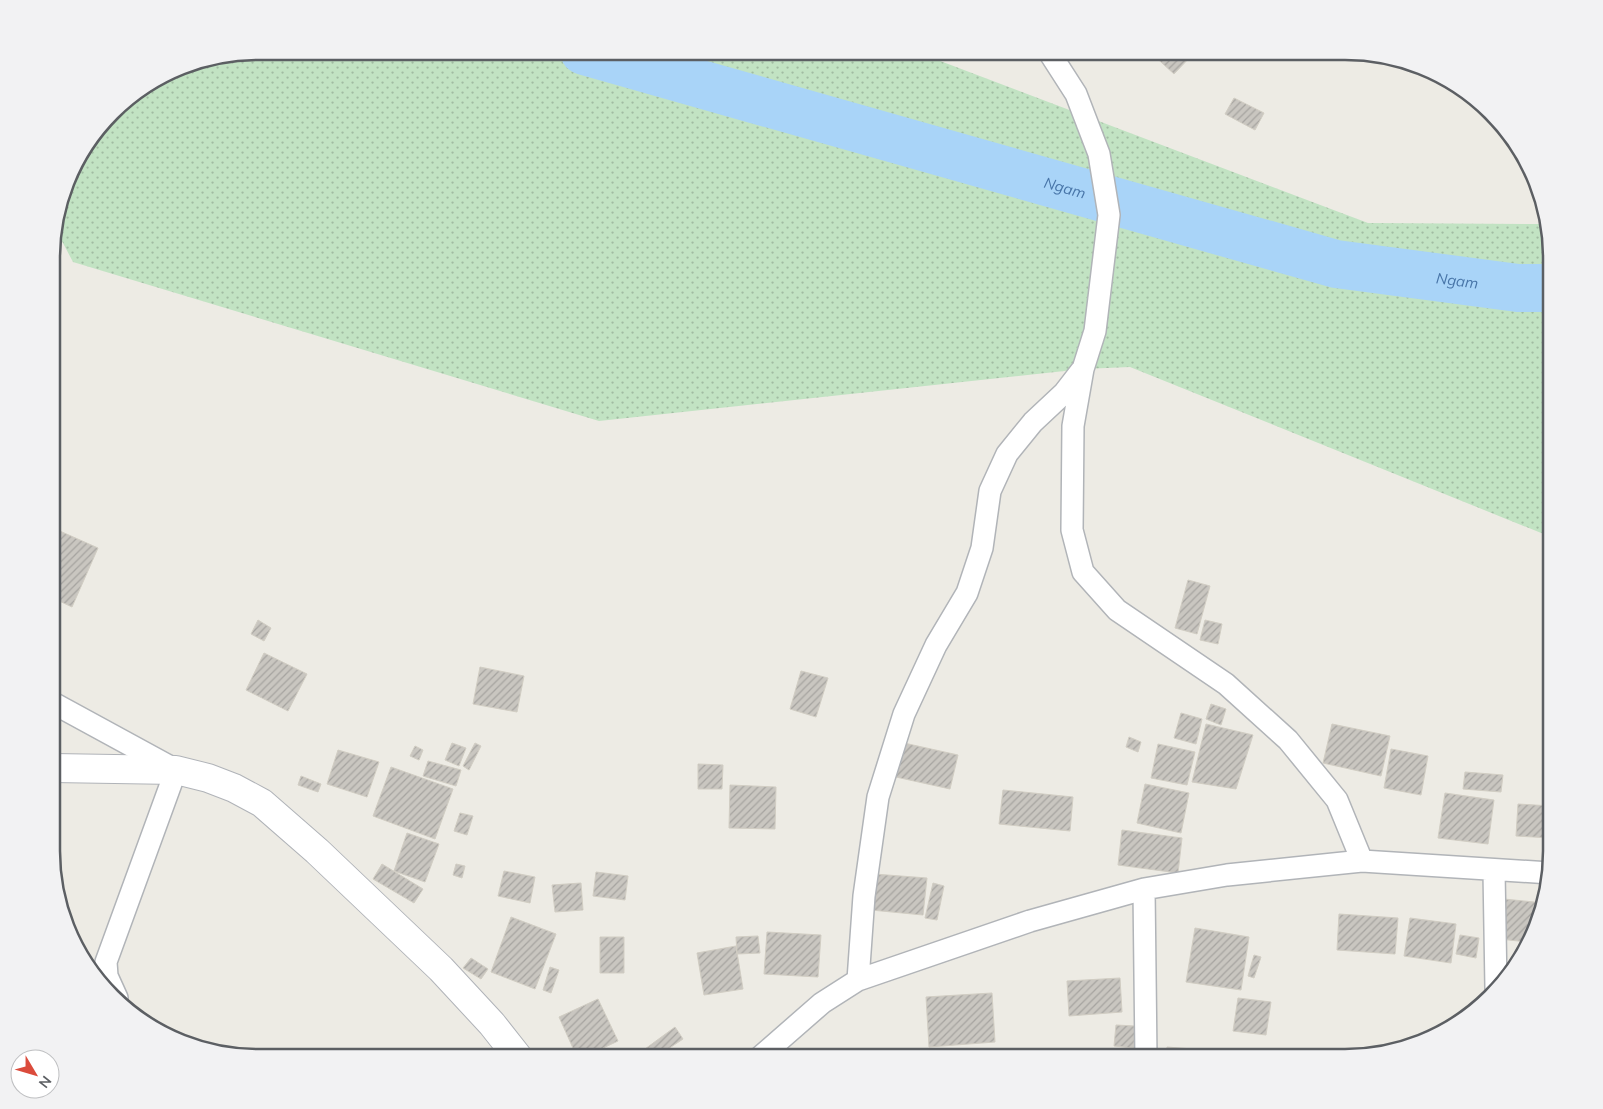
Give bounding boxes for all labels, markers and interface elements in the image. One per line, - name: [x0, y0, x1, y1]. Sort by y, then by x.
- water label: Ngam: [1042, 172, 1088, 202]
- water label: Ngam: [1435, 268, 1480, 292]
- north arrow: [10, 1049, 60, 1099]
- text: N: [35, 1072, 56, 1092]

